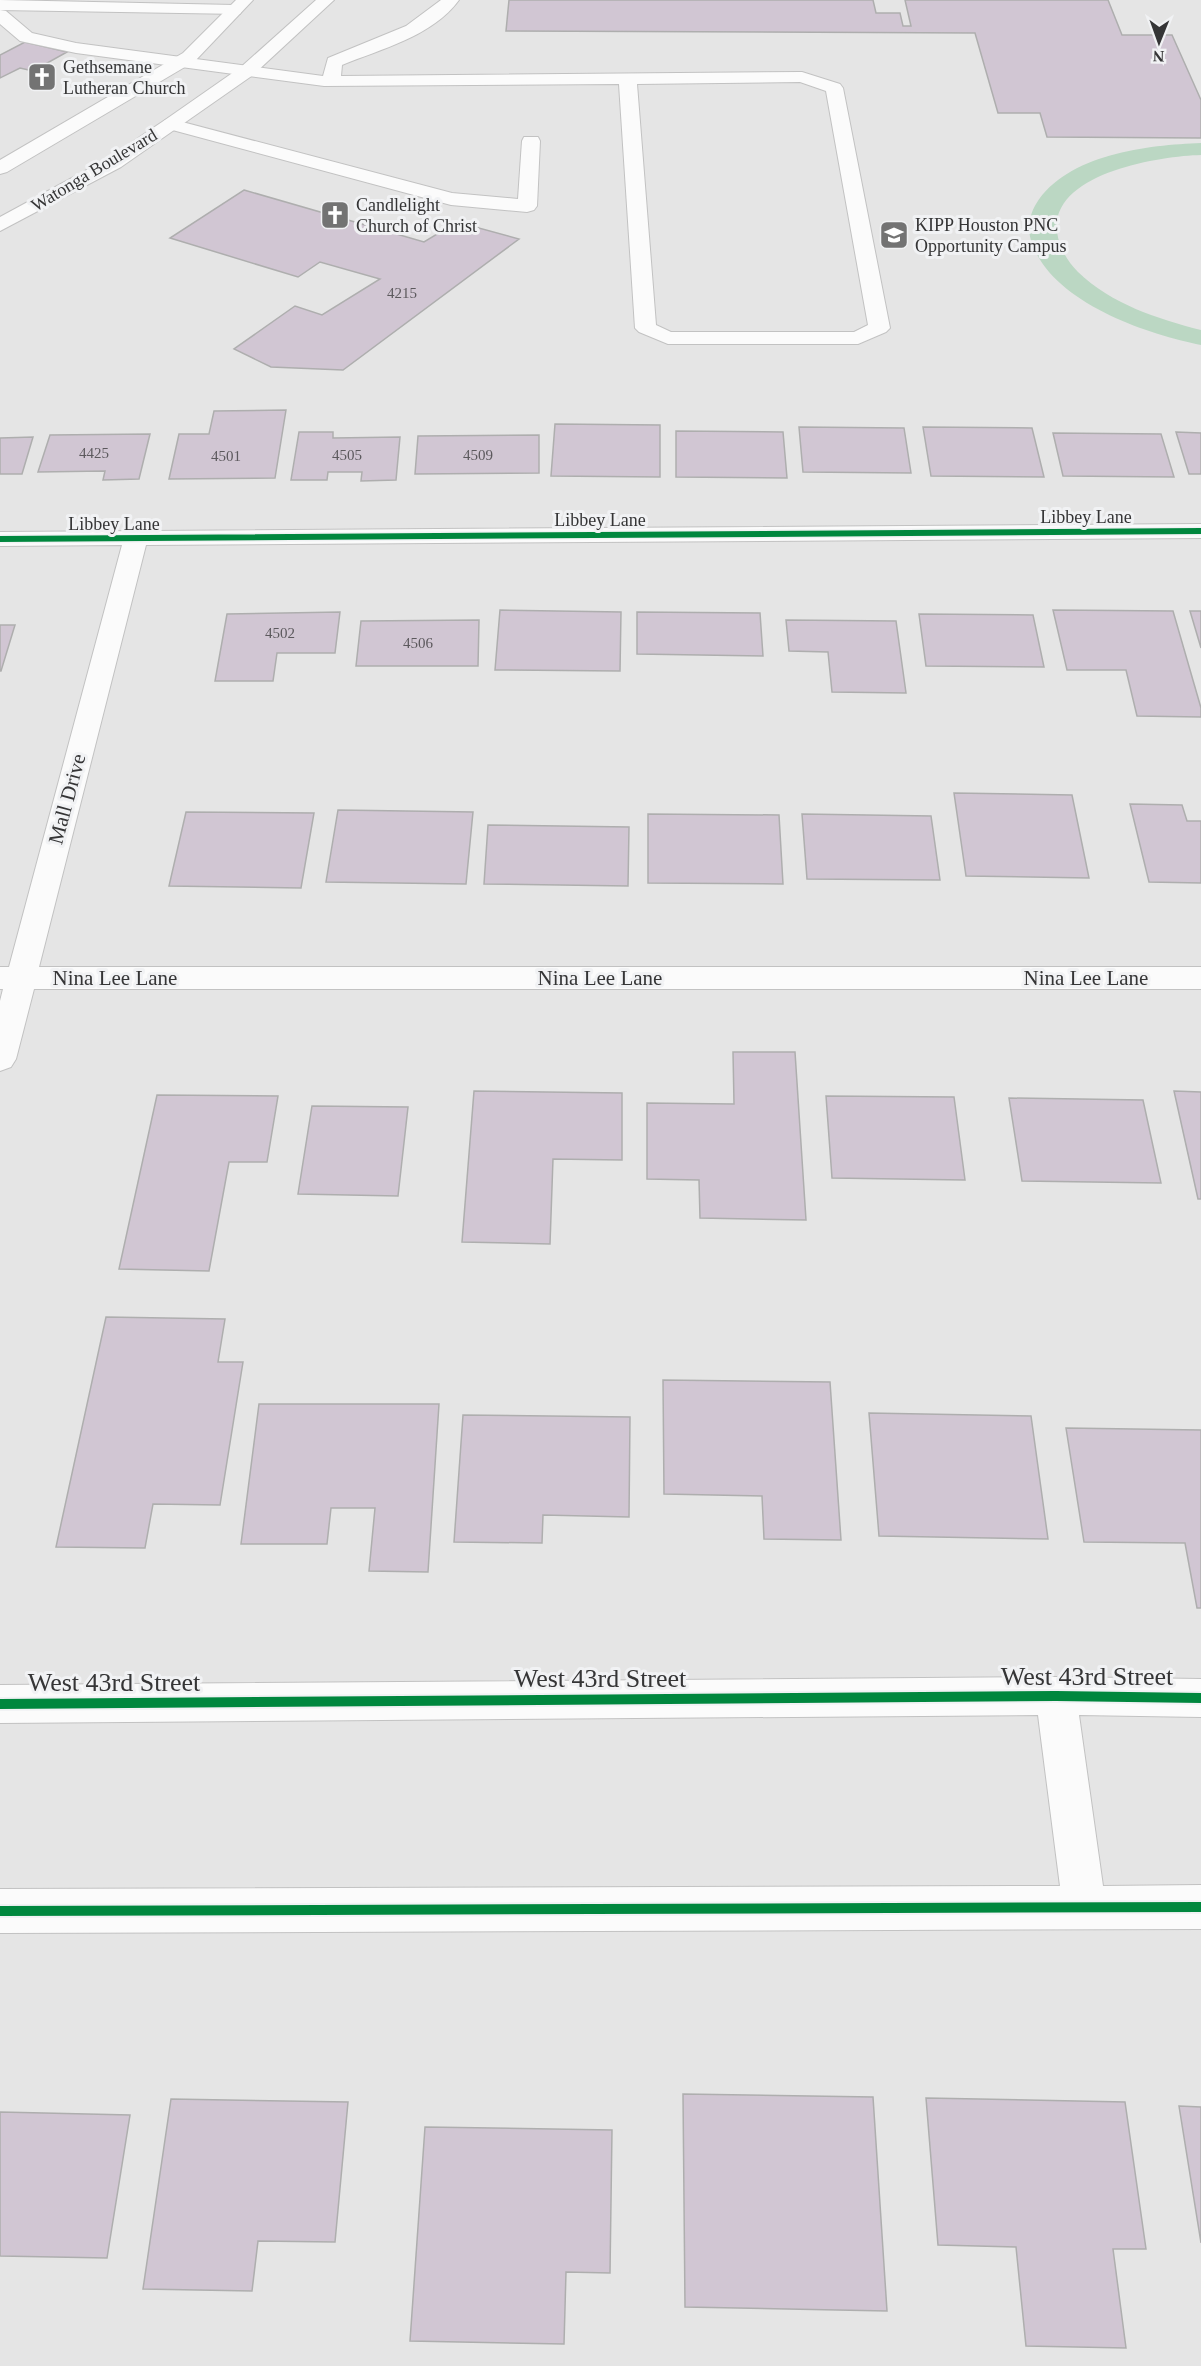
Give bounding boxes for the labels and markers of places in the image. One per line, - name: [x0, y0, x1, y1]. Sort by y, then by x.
- place label: Gethsemane Lutheran Church: [63, 57, 185, 98]
- church icon: Gethsemane Lutheran Church: [26, 61, 58, 93]
- place label: Candlelight Church of Christ: [356, 195, 477, 236]
- church icon: Candlelight Church of Christ: [319, 199, 351, 231]
- place label: KIPP Houston PNC Opportunity Campus: [915, 215, 1067, 256]
- school or university icon: KIPP Houston PNC Opportunity Campus: [878, 219, 910, 251]

